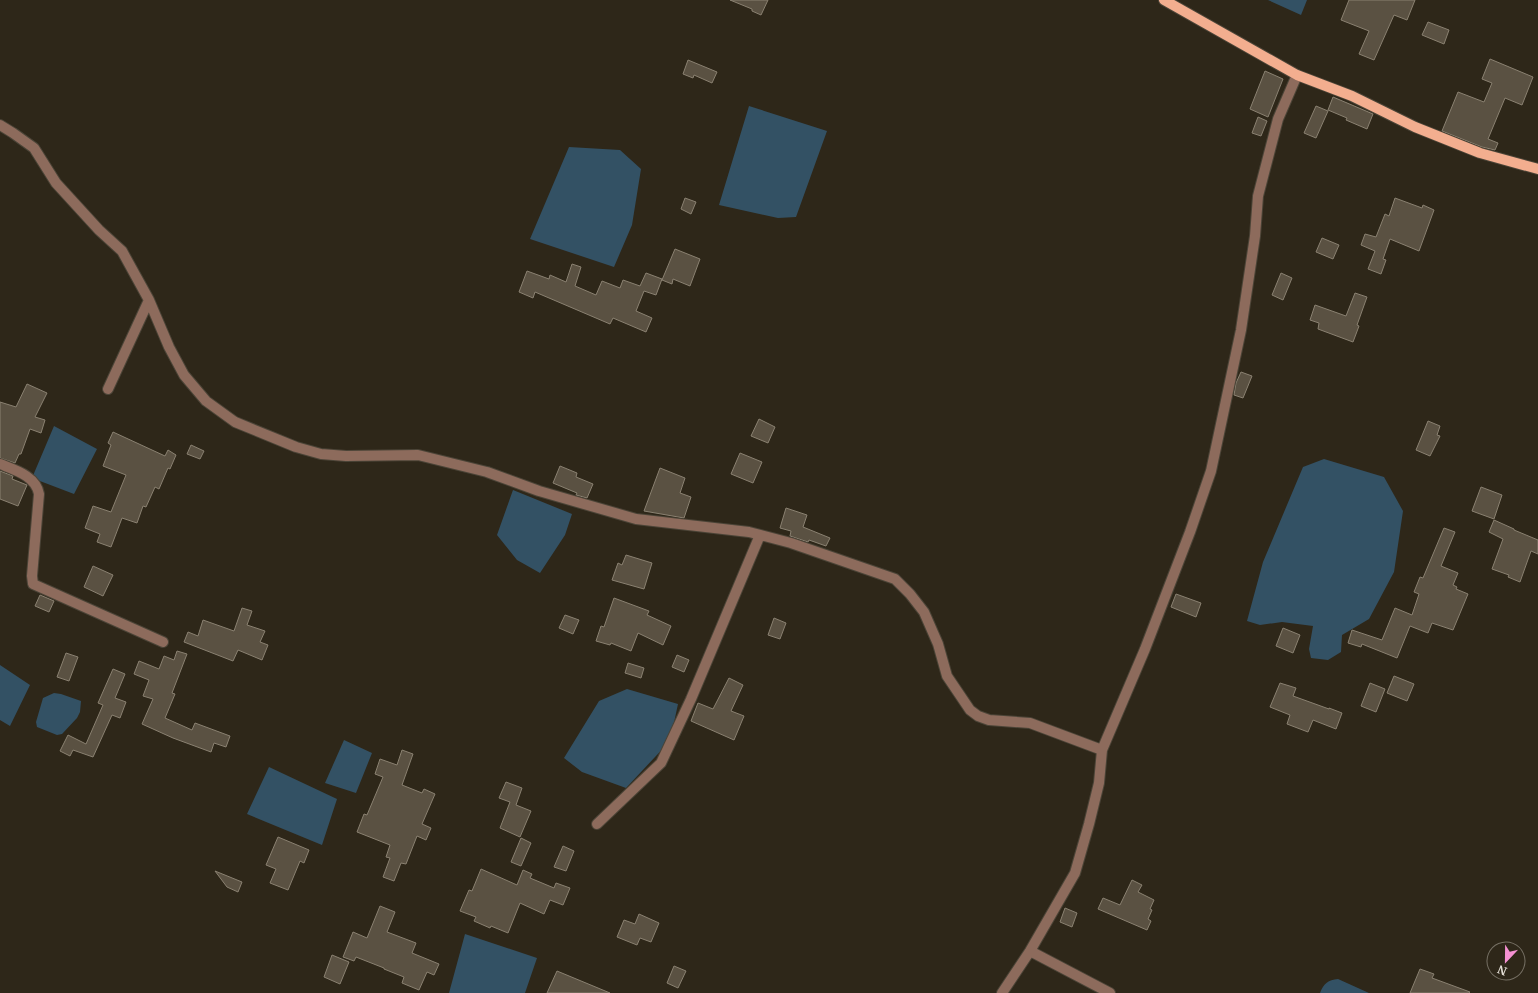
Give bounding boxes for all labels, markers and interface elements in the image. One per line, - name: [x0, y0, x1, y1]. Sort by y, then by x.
- north arrow: [1486, 941, 1526, 981]
- text: N: [1495, 962, 1509, 978]

